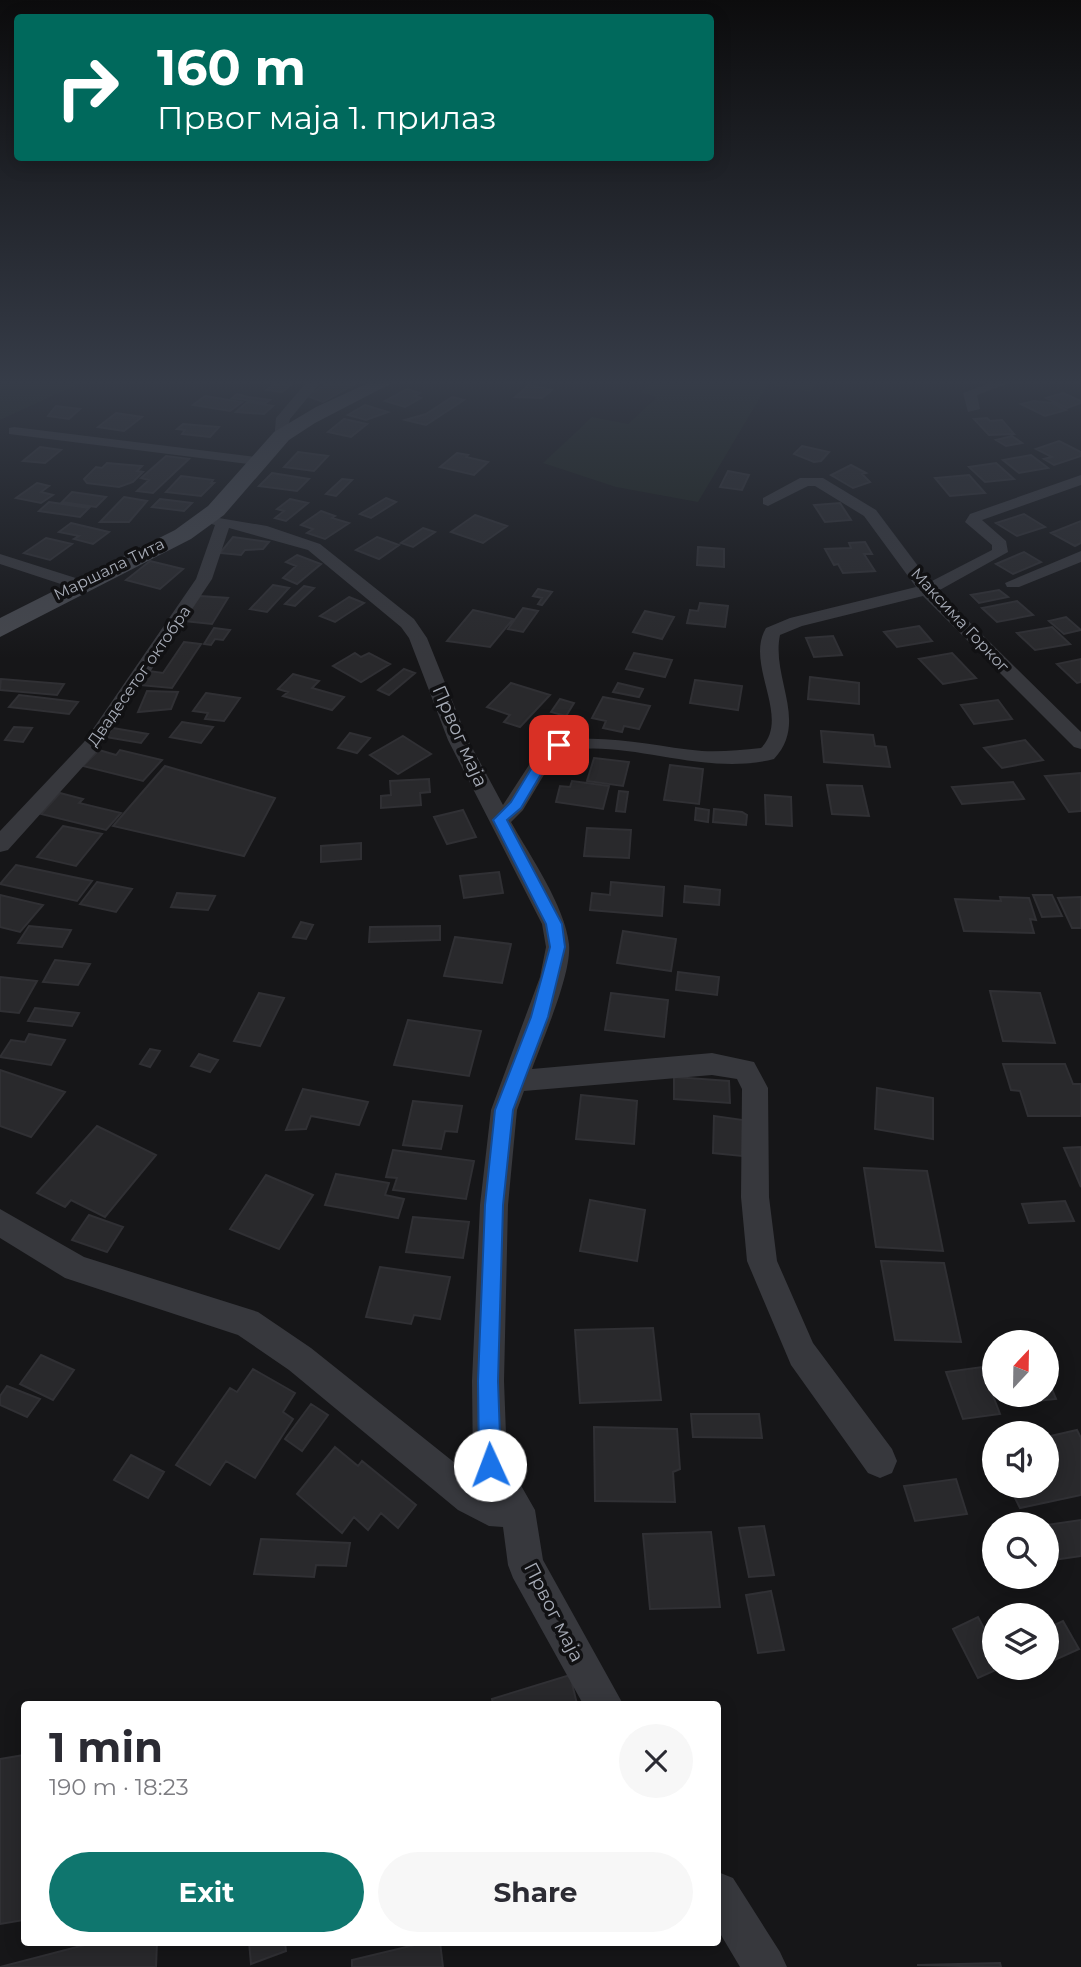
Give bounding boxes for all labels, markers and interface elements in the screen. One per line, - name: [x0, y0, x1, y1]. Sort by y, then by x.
- text: 160 m: [157, 38, 306, 97]
- icon: right: [42, 42, 133, 133]
- text: Првог маја 1. прилаз: [157, 98, 497, 137]
- street label: Маршала Тита: [51, 534, 167, 604]
- street label: Максима Горког: [907, 564, 1013, 676]
- street label: Двадесетог октобра: [83, 602, 195, 750]
- street label: Првог маја: [427, 682, 493, 790]
- pin: [529, 715, 589, 775]
- icon: arrive: [540, 726, 578, 764]
- north arrow: [982, 1330, 1059, 1407]
- map controls: [982, 1330, 1059, 1680]
- button: sound: [982, 1421, 1059, 1498]
- position arrow: [453, 1428, 527, 1502]
- button: search: [982, 1512, 1059, 1589]
- street label: Првог маја: [519, 1558, 589, 1666]
- button: layers: [982, 1603, 1059, 1680]
- text: 1 min: [49, 1721, 163, 1773]
- button: close: [619, 1724, 693, 1798]
- text: 190 m · 18:23: [49, 1773, 189, 1801]
- button: Exit: [49, 1852, 364, 1932]
- button: Share: [378, 1852, 693, 1932]

